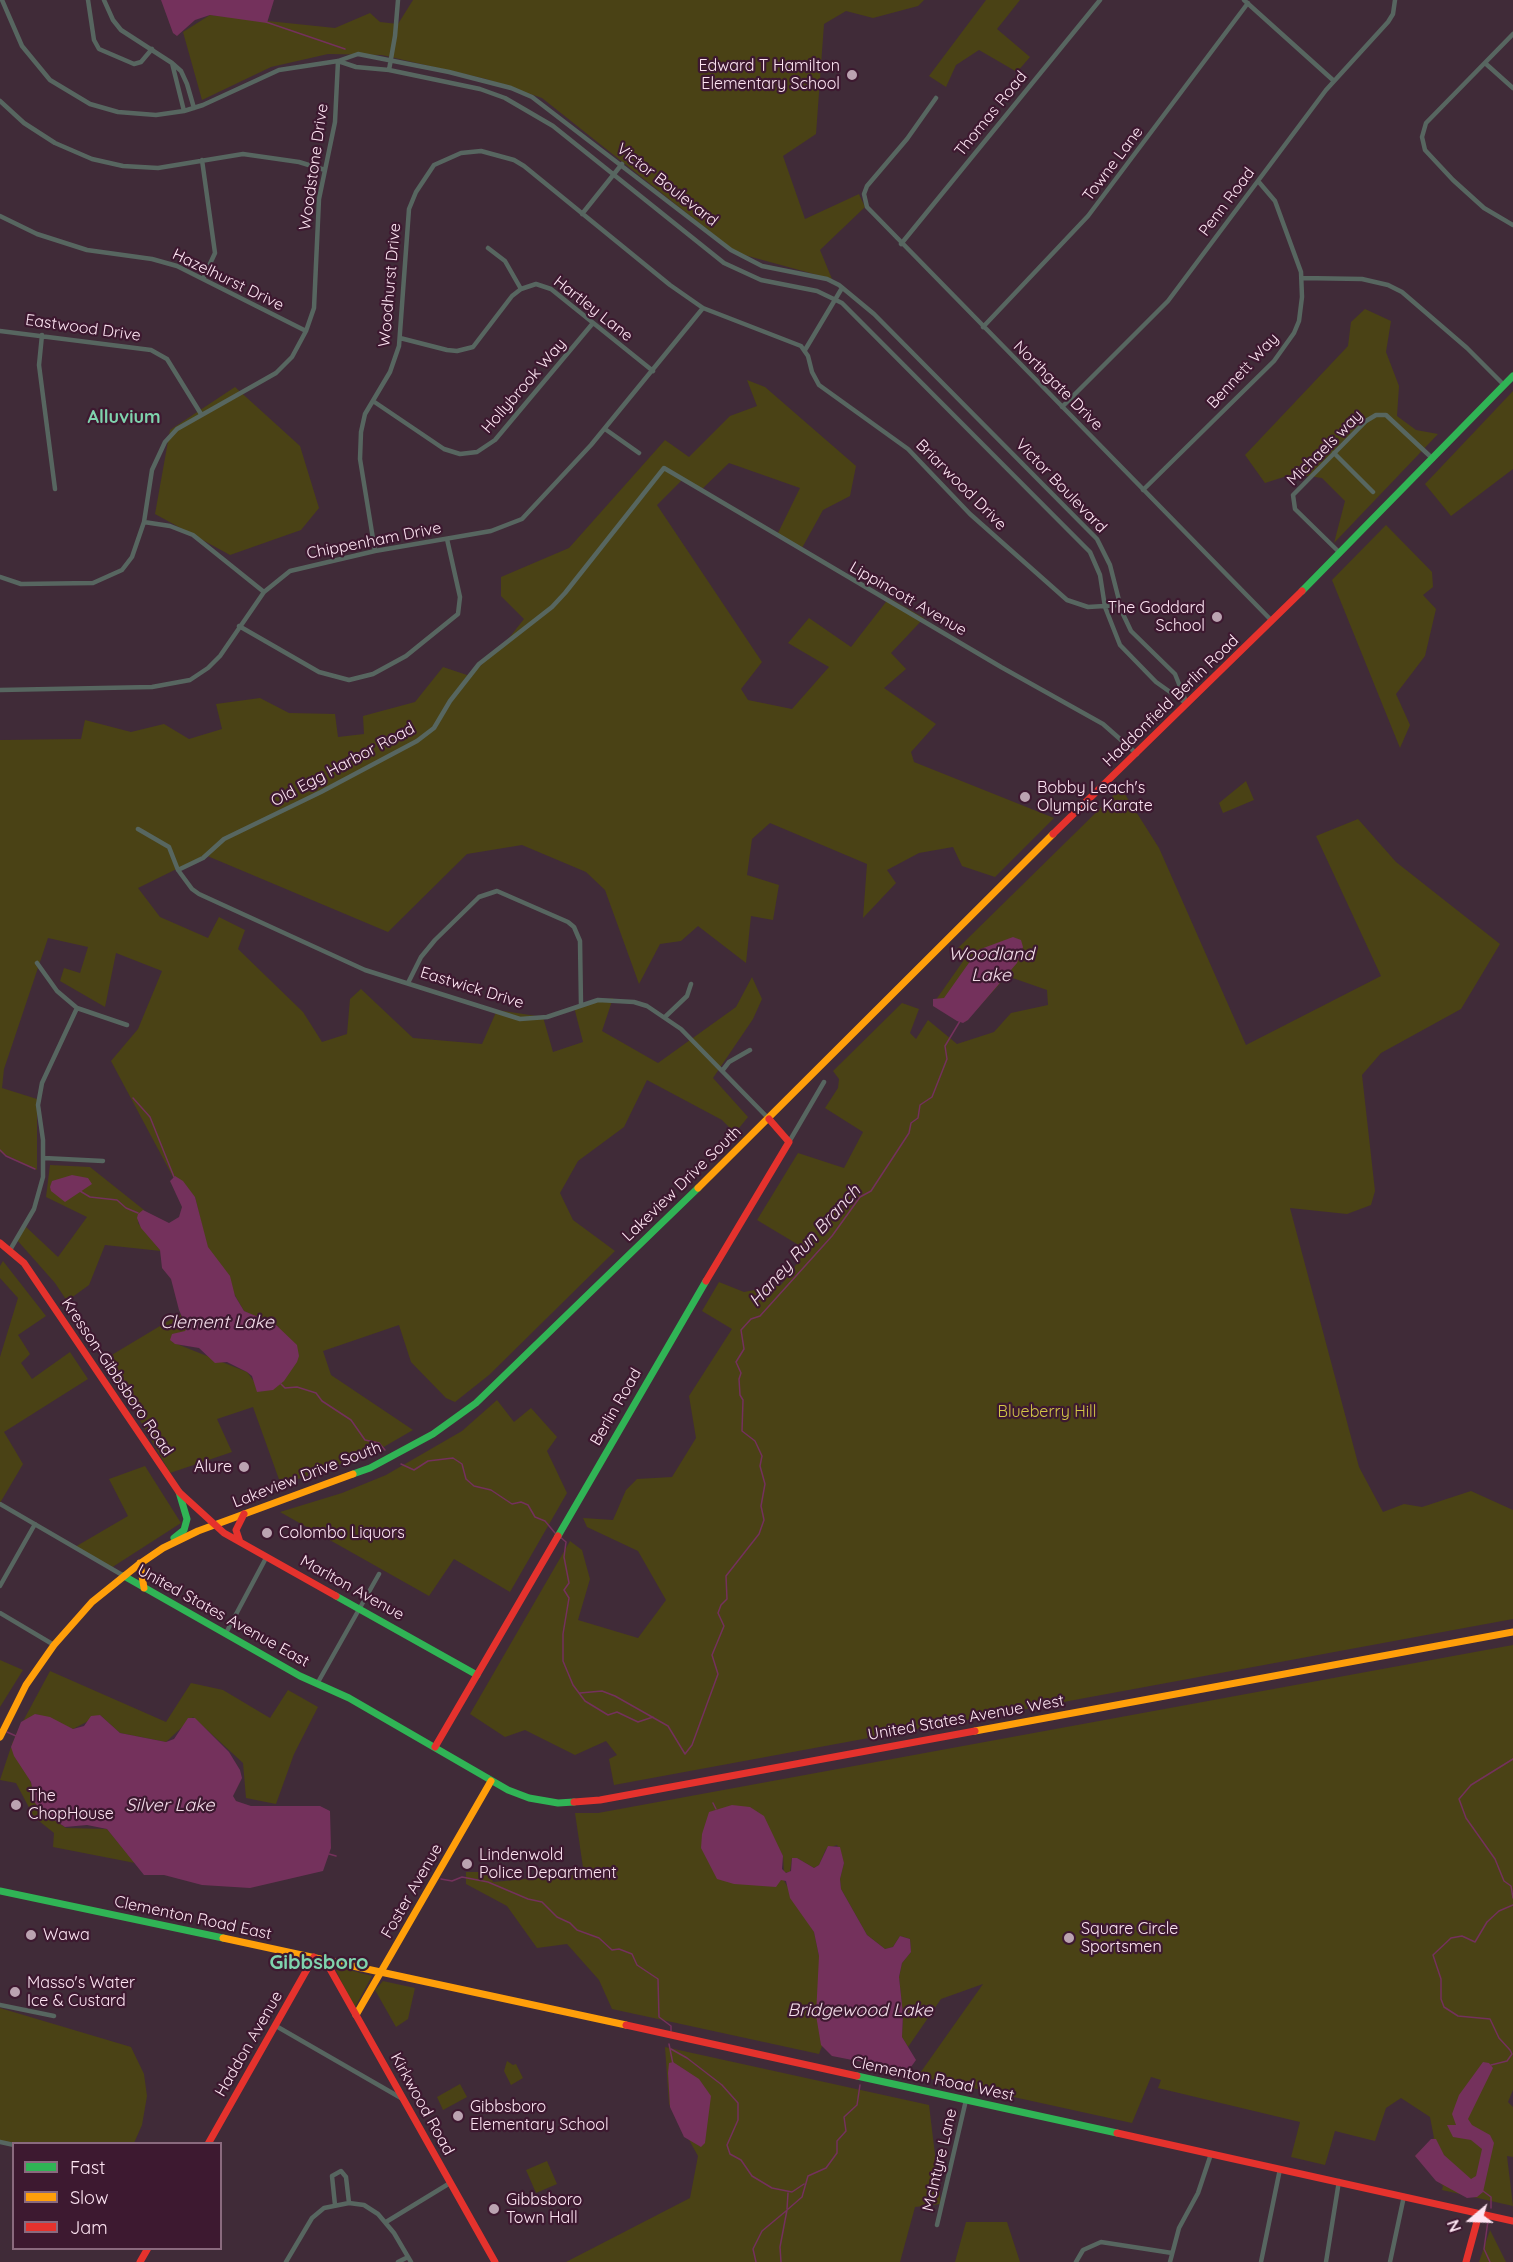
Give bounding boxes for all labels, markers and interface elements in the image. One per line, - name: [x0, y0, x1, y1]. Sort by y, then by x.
- place label: Edward T Hamilton Elementary School: [698, 56, 840, 94]
- street label: Thomas Road: [951, 67, 1031, 161]
- marker: Edward T Hamilton Elementary School: [845, 68, 859, 82]
- street label: Woodstone Drive: [296, 102, 332, 232]
- street label: Towne Lane: [1079, 123, 1147, 205]
- street label: Victor Boulevard: [613, 140, 721, 230]
- street label: Penn Road: [1195, 164, 1259, 240]
- street label: Woodhurst Drive: [375, 222, 405, 348]
- street label: Hazelhurst Drive: [169, 245, 287, 315]
- street label: Hartley Lane: [550, 272, 636, 346]
- street label: Eastwood Drive: [24, 310, 142, 346]
- street label: Bennett Way: [1203, 329, 1283, 413]
- street label: Hollybrook Way: [478, 335, 570, 437]
- street label: Northgate Drive: [1009, 337, 1107, 435]
- street label: Michaels way: [1283, 406, 1367, 490]
- district label: Alluvium: [87, 407, 161, 429]
- street label: Victor Boulevard: [1011, 435, 1111, 537]
- street label: Briarwood Drive: [912, 436, 1010, 534]
- street label: Chippenham Drive: [305, 519, 443, 563]
- street label: Lippincott Avenue: [846, 558, 970, 640]
- place label: The Goddard School: [1107, 598, 1205, 636]
- marker: The Goddard School: [1210, 610, 1224, 624]
- street label: Haddonfield Berlin Road: [1099, 631, 1243, 771]
- street label: Old Egg Harbor Road: [268, 719, 418, 811]
- place label: Bobby Leach's Olympic Karate: [1037, 778, 1153, 816]
- marker: Bobby Leach's Olympic Karate: [1018, 790, 1032, 804]
- water label: Woodland Lake: [948, 944, 1034, 986]
- street label: Eastwick Drive: [418, 963, 526, 1013]
- street label: Lakeview Drive South: [619, 1122, 745, 1246]
- water label: Haney Run Branch: [745, 1181, 865, 1311]
- street label: Kresson-Gibbsboro Road: [57, 1295, 177, 1459]
- water label: Clement Lake: [160, 1312, 274, 1334]
- street label: Berlin Road: [586, 1365, 646, 1449]
- park label: Blueberry Hill: [998, 1402, 1096, 1422]
- street label: Lakeview Drive South: [230, 1438, 384, 1512]
- place label: Alure: [194, 1457, 232, 1477]
- marker: Alure: [237, 1460, 251, 1474]
- place label: Colombo Liquors: [279, 1523, 405, 1543]
- marker: Colombo Liquors: [260, 1526, 274, 1540]
- street label: Marlton Avenue: [297, 1551, 407, 1625]
- street label: United States Avenue East: [134, 1561, 312, 1671]
- street label: United States Avenue West: [866, 1691, 1066, 1745]
- place label: The ChopHouse: [28, 1786, 114, 1824]
- water label: Silver Lake: [126, 1795, 214, 1817]
- marker: The ChopHouse: [9, 1798, 23, 1812]
- street label: Foster Avenue: [377, 1840, 447, 1942]
- place label: Lindenwold Police Department: [479, 1845, 617, 1883]
- marker: Lindenwold Police Department: [460, 1857, 474, 1871]
- street label: Clementon Road East: [113, 1892, 273, 1944]
- place label: Square Circle Sportsmen: [1081, 1919, 1178, 1957]
- place label: Wawa: [43, 1925, 90, 1945]
- marker: Wawa: [24, 1928, 38, 1942]
- marker: Square Circle Sportsmen: [1062, 1931, 1076, 1945]
- district label: Gibbsboro: [269, 1951, 369, 1975]
- place label: Masso's Water Ice & Custard: [27, 1973, 135, 2011]
- marker: Masso's Water Ice & Custard: [8, 1985, 22, 1999]
- street label: Haddon Avenue: [211, 1988, 287, 2100]
- water label: Bridgewood Lake: [787, 2000, 933, 2022]
- street label: Kirkwood Road: [386, 2049, 458, 2159]
- street label: Clementon Road West: [850, 2052, 1016, 2106]
- place label: Gibbsboro Elementary School: [470, 2097, 609, 2135]
- street label: McIntyre Lane: [919, 2107, 961, 2213]
- marker: Gibbsboro Elementary School: [451, 2109, 465, 2123]
- legend: [12, 2142, 222, 2250]
- text: Fast: [70, 2156, 105, 2179]
- text: Slow: [70, 2186, 108, 2209]
- place label: Gibbsboro Town Hall: [506, 2190, 582, 2228]
- north arrow: [1441, 2190, 1501, 2250]
- marker: Gibbsboro Town Hall: [487, 2202, 501, 2216]
- text: Jam: [70, 2216, 108, 2239]
- text: N: [1443, 2217, 1465, 2235]

